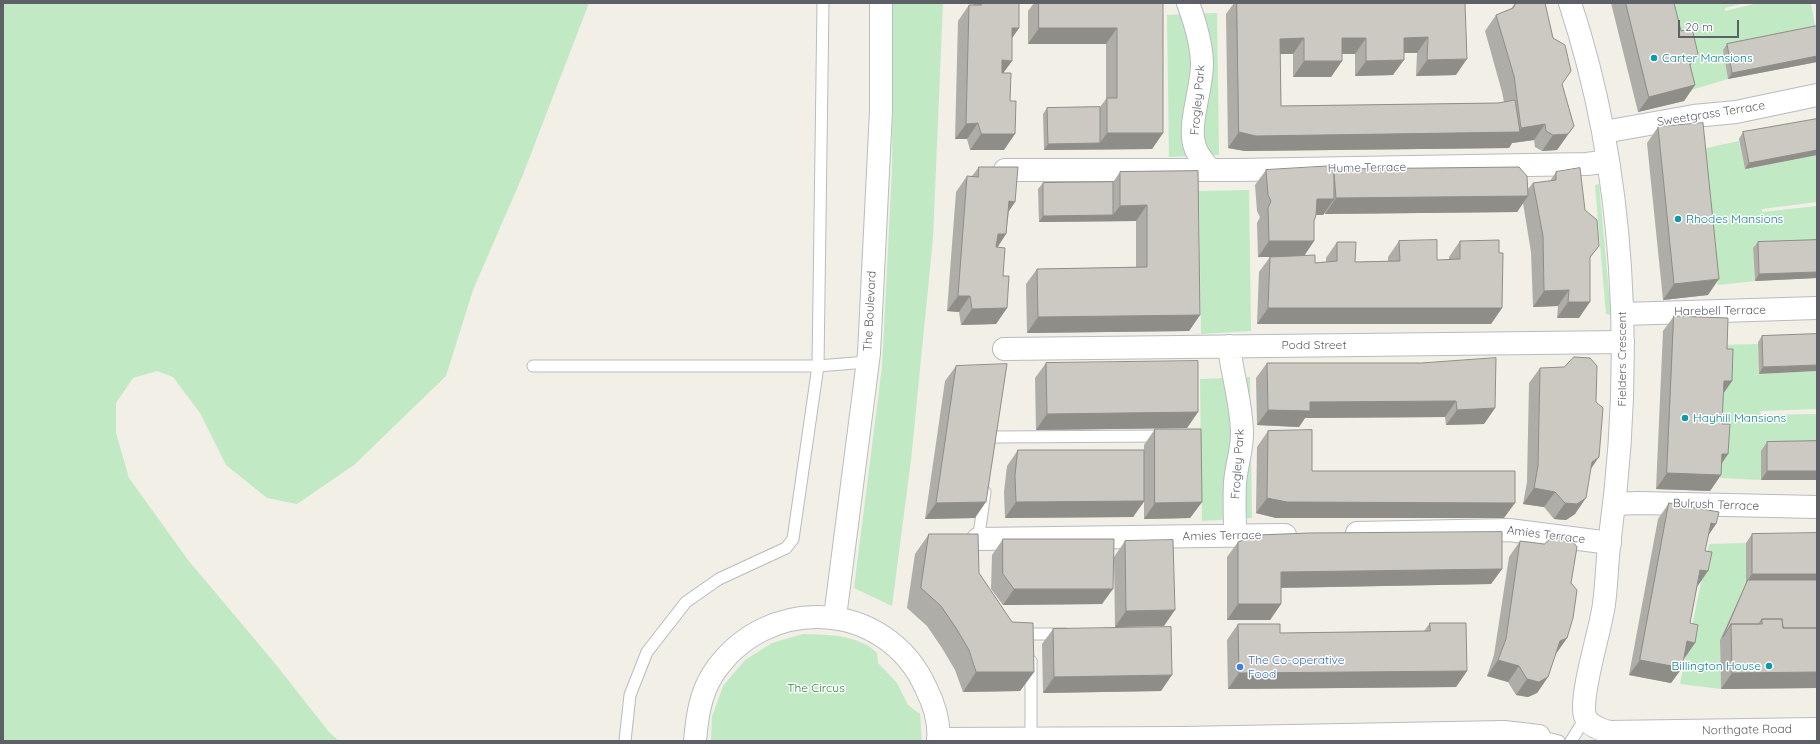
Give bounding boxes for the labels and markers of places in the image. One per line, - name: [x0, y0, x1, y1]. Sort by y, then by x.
- place label: Carter Mansions: [1662, 51, 1753, 65]
- marker: Carter Mansions: [1649, 53, 1659, 63]
- place label: Rhodes Mansions: [1686, 212, 1783, 226]
- marker: Rhodes Mansions: [1673, 214, 1683, 224]
- place label: Hayhill Mansions: [1693, 411, 1786, 425]
- marker: Hayhill Mansions: [1680, 413, 1690, 423]
- place label: The Co-operative Food: [1248, 653, 1345, 681]
- place label: Billington House: [1672, 659, 1761, 673]
- marker: Billington House: [1764, 661, 1774, 671]
- marker: The Co-operative Food: [1235, 662, 1245, 672]

